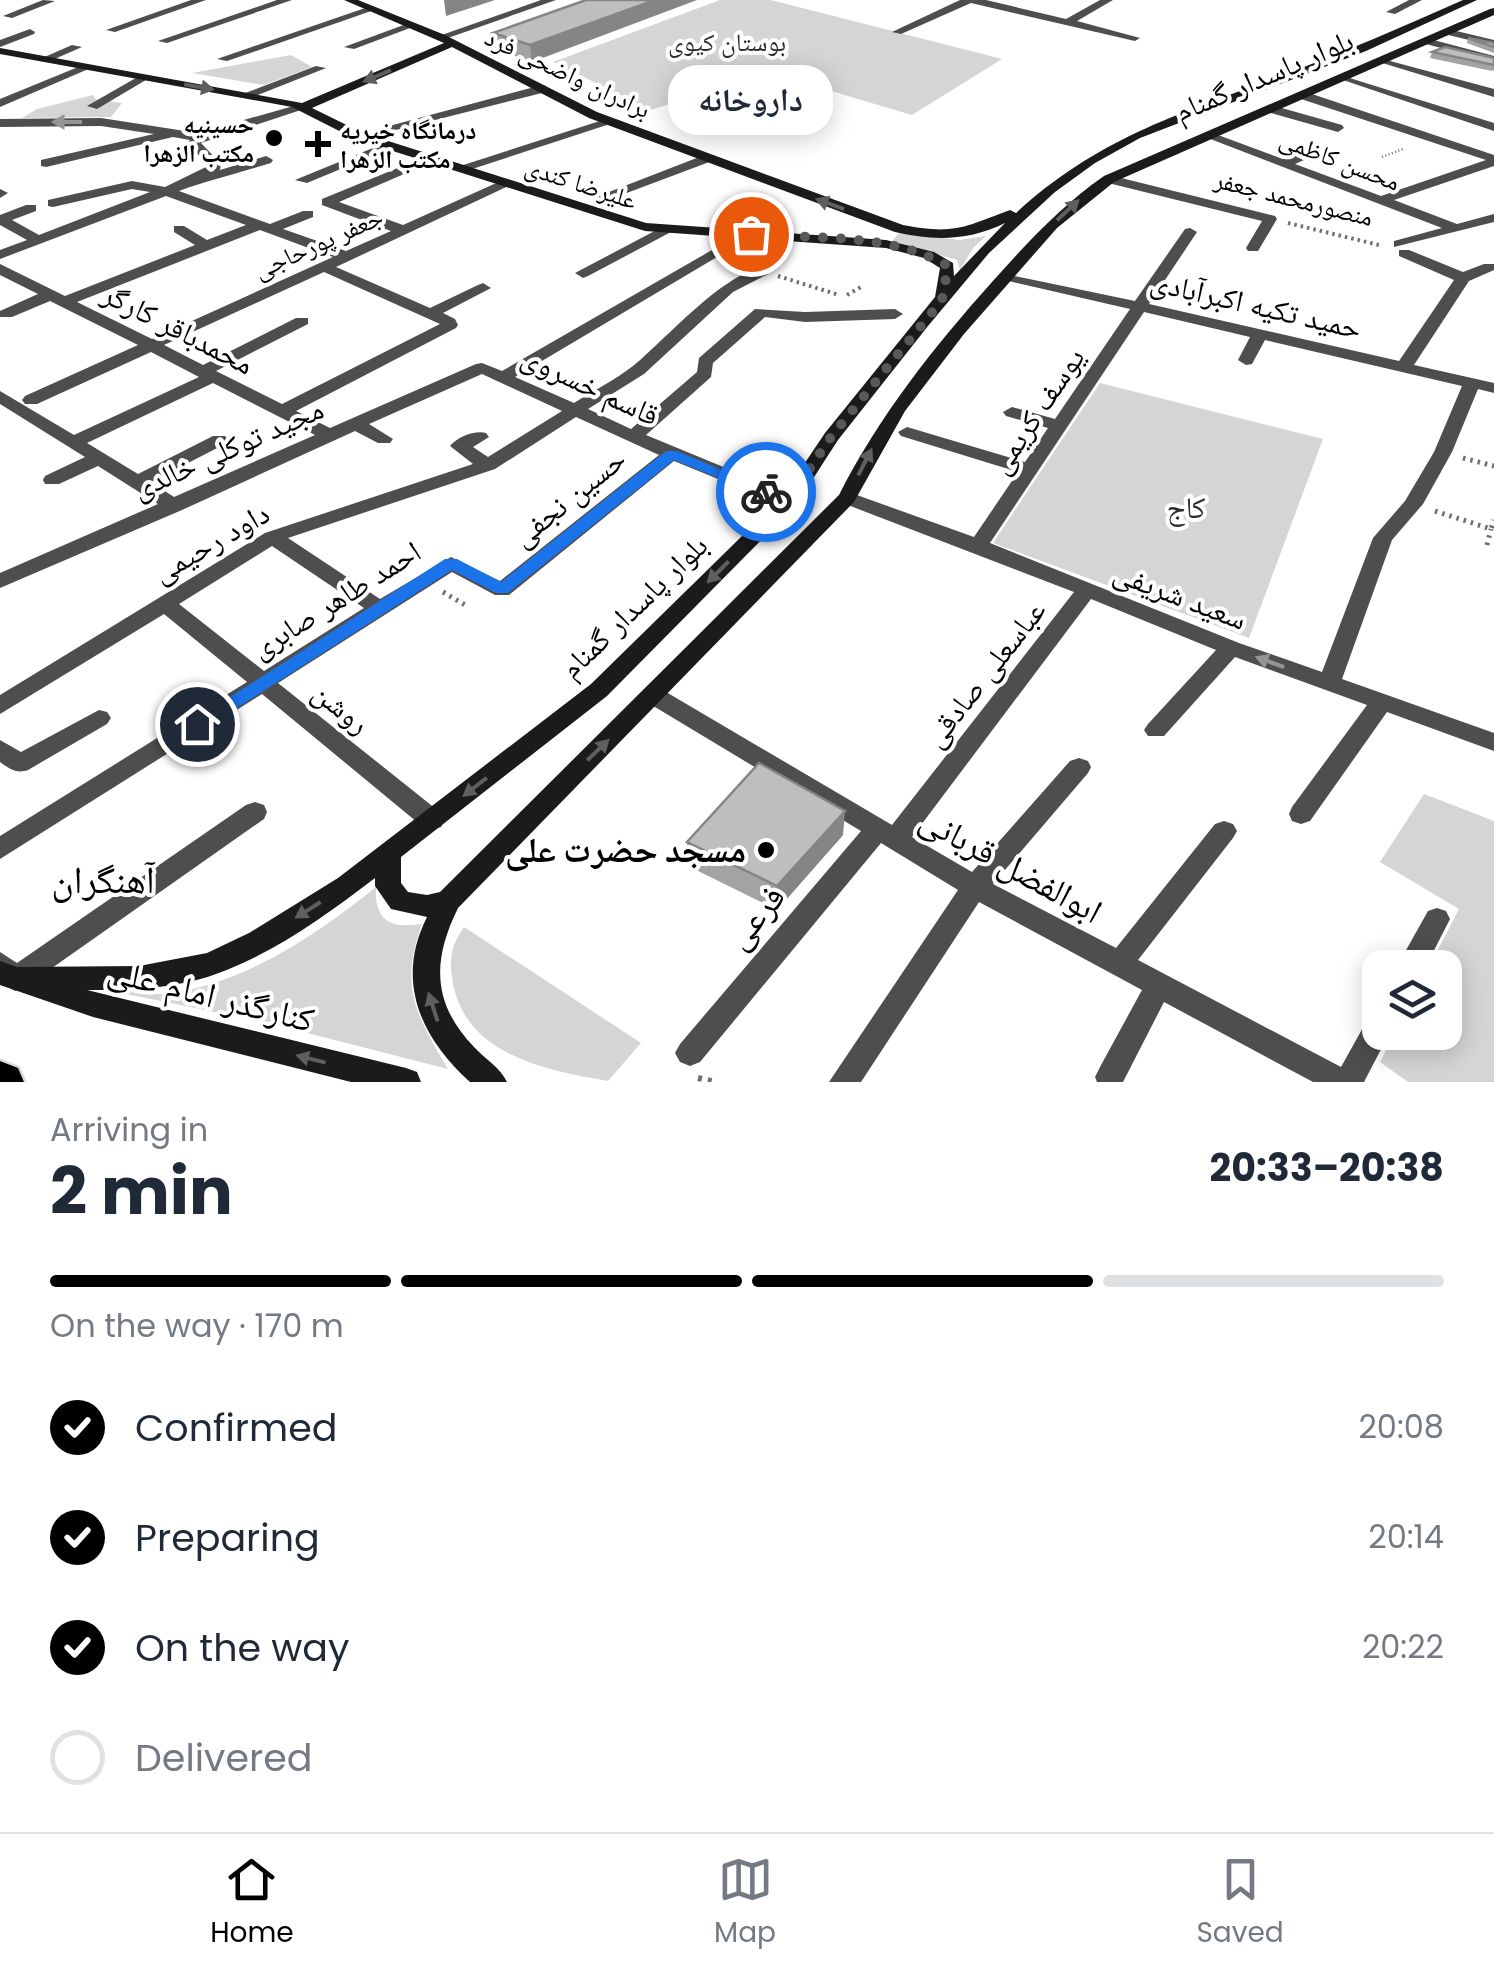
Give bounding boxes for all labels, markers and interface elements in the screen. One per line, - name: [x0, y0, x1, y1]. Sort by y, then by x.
- street label: بلوار پاسدار گمنام: [1168, 18, 1360, 133]
- street label: برادران واضحی فرد: [479, 20, 656, 127]
- park label: بوستان کیوی: [668, 25, 786, 60]
- callout: داروخانه: [668, 64, 834, 134]
- one-way arrow: [361, 68, 391, 84]
- text: داروخانه: [698, 77, 803, 122]
- one-way arrow: [184, 80, 216, 95]
- place label: حسینیه مکتب الزهرا: [143, 107, 254, 171]
- place label: درمانگاه خیریه مکتب الزهرا: [340, 113, 476, 177]
- one-way arrow: [51, 114, 83, 130]
- street label: محسن کاظمی: [1274, 121, 1405, 199]
- marker: حسینیه مکتب الزهرا: [263, 127, 285, 149]
- marker: درمانگاه خیریه مکتب الزهرا: [305, 131, 331, 157]
- street label: علیرضا کندی: [521, 149, 641, 218]
- street label: منصورمحمد جعفر: [1210, 162, 1377, 235]
- pin: [709, 192, 794, 277]
- one-way arrow: [814, 195, 844, 211]
- street label: جعفر پورحاجی: [248, 199, 388, 287]
- one-way arrow: [1056, 199, 1080, 222]
- icon: bag: [724, 207, 779, 262]
- street label: حمید تکیه اکبرآبادی: [1146, 259, 1366, 350]
- street label: محمدباقر کارگر: [94, 271, 262, 385]
- street label: قاسم خسروی: [514, 335, 666, 436]
- street label: یوسف کریمی: [978, 339, 1095, 483]
- street label: مجید توکلی خالدی: [125, 387, 330, 510]
- street label: حسین نجفی: [502, 438, 635, 557]
- courier: [716, 442, 816, 542]
- one-way arrow: [856, 447, 873, 476]
- icon: bike: [739, 465, 794, 520]
- park label: کاج: [1166, 486, 1206, 529]
- street label: داود رحیمی: [144, 492, 277, 593]
- street label: بلوار پاسدار گمنام: [550, 525, 717, 688]
- street label: احمد طاهر صابری: [242, 530, 429, 669]
- street label: سعید شریفی: [1107, 550, 1253, 641]
- one-way arrow: [706, 559, 730, 583]
- street label: عباسعلی صادقی: [913, 591, 1056, 756]
- one-way arrow: [1255, 654, 1285, 669]
- street label: روشن: [303, 671, 379, 744]
- pin: [155, 682, 240, 767]
- icon: home: [170, 697, 225, 752]
- one-way arrow: [585, 738, 609, 762]
- one-way arrow: [462, 776, 488, 797]
- street label: ابوالفضل قربانی: [911, 794, 1111, 935]
- place label: مسجد حضرت علی: [505, 825, 746, 874]
- marker: مسجد حضرت علی: [755, 839, 777, 861]
- district label: آهنگران: [51, 853, 156, 906]
- street label: فرعی: [713, 874, 796, 959]
- one-way arrow: [295, 901, 322, 919]
- street label: کنارگذر امام علی: [103, 945, 319, 1044]
- map controls: [1362, 950, 1462, 1050]
- button: layers: [1362, 950, 1462, 1050]
- one-way arrow: [425, 992, 440, 1022]
- one-way arrow: [295, 1051, 326, 1067]
- text: Arriving in: [50, 1107, 208, 1152]
- text: 20:33–20:38: [1209, 1141, 1444, 1194]
- text: 2 min: [50, 1146, 233, 1237]
- text: On the way · 170 m: [50, 1303, 344, 1348]
- icon: check: [50, 1400, 105, 1455]
- text: Confirmed: [135, 1401, 337, 1454]
- text: 20:08: [1358, 1404, 1444, 1449]
- icon: check: [50, 1510, 105, 1565]
- text: Preparing: [135, 1511, 320, 1564]
- text: 20:14: [1368, 1514, 1444, 1559]
- icon: check: [50, 1620, 105, 1675]
- text: On the way: [135, 1621, 349, 1674]
- text: 20:22: [1362, 1624, 1444, 1669]
- text: Delivered: [135, 1731, 312, 1784]
- tab: Home: [210, 1852, 294, 1954]
- tab: Map: [714, 1852, 776, 1954]
- tab: Saved: [1196, 1852, 1284, 1954]

